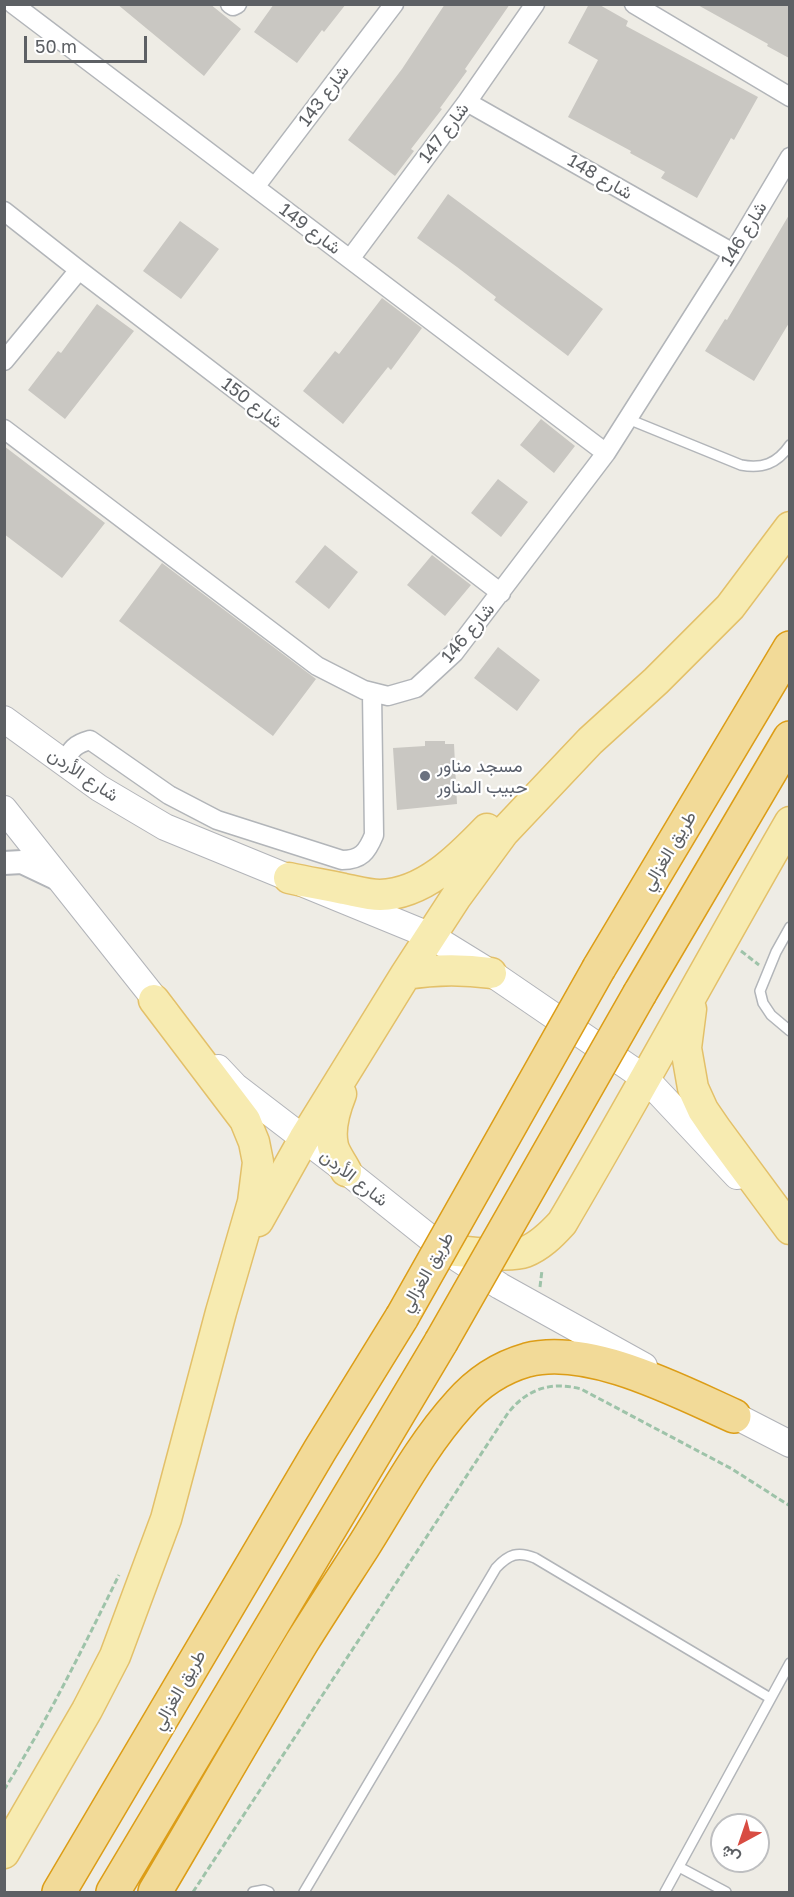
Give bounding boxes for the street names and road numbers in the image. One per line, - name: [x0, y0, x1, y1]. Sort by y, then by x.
- street label: شارع 143: [294, 61, 354, 131]
- street label: شارع 147: [414, 99, 474, 167]
- street label: شارع 148: [564, 150, 636, 204]
- street label: شارع 146: [716, 198, 772, 270]
- street label: شارع 149: [275, 199, 345, 259]
- street label: شارع 150: [217, 373, 287, 433]
- street label: شارع 146: [437, 599, 499, 667]
- street label: شارع الأردن: [44, 743, 122, 807]
- street label: طريق الغزالي: [637, 807, 701, 895]
- street label: شارع الأردن: [316, 1145, 392, 1211]
- street label: طريق الغزالي: [395, 1228, 459, 1316]
- street label: طريق الغزالي: [147, 1646, 211, 1734]

